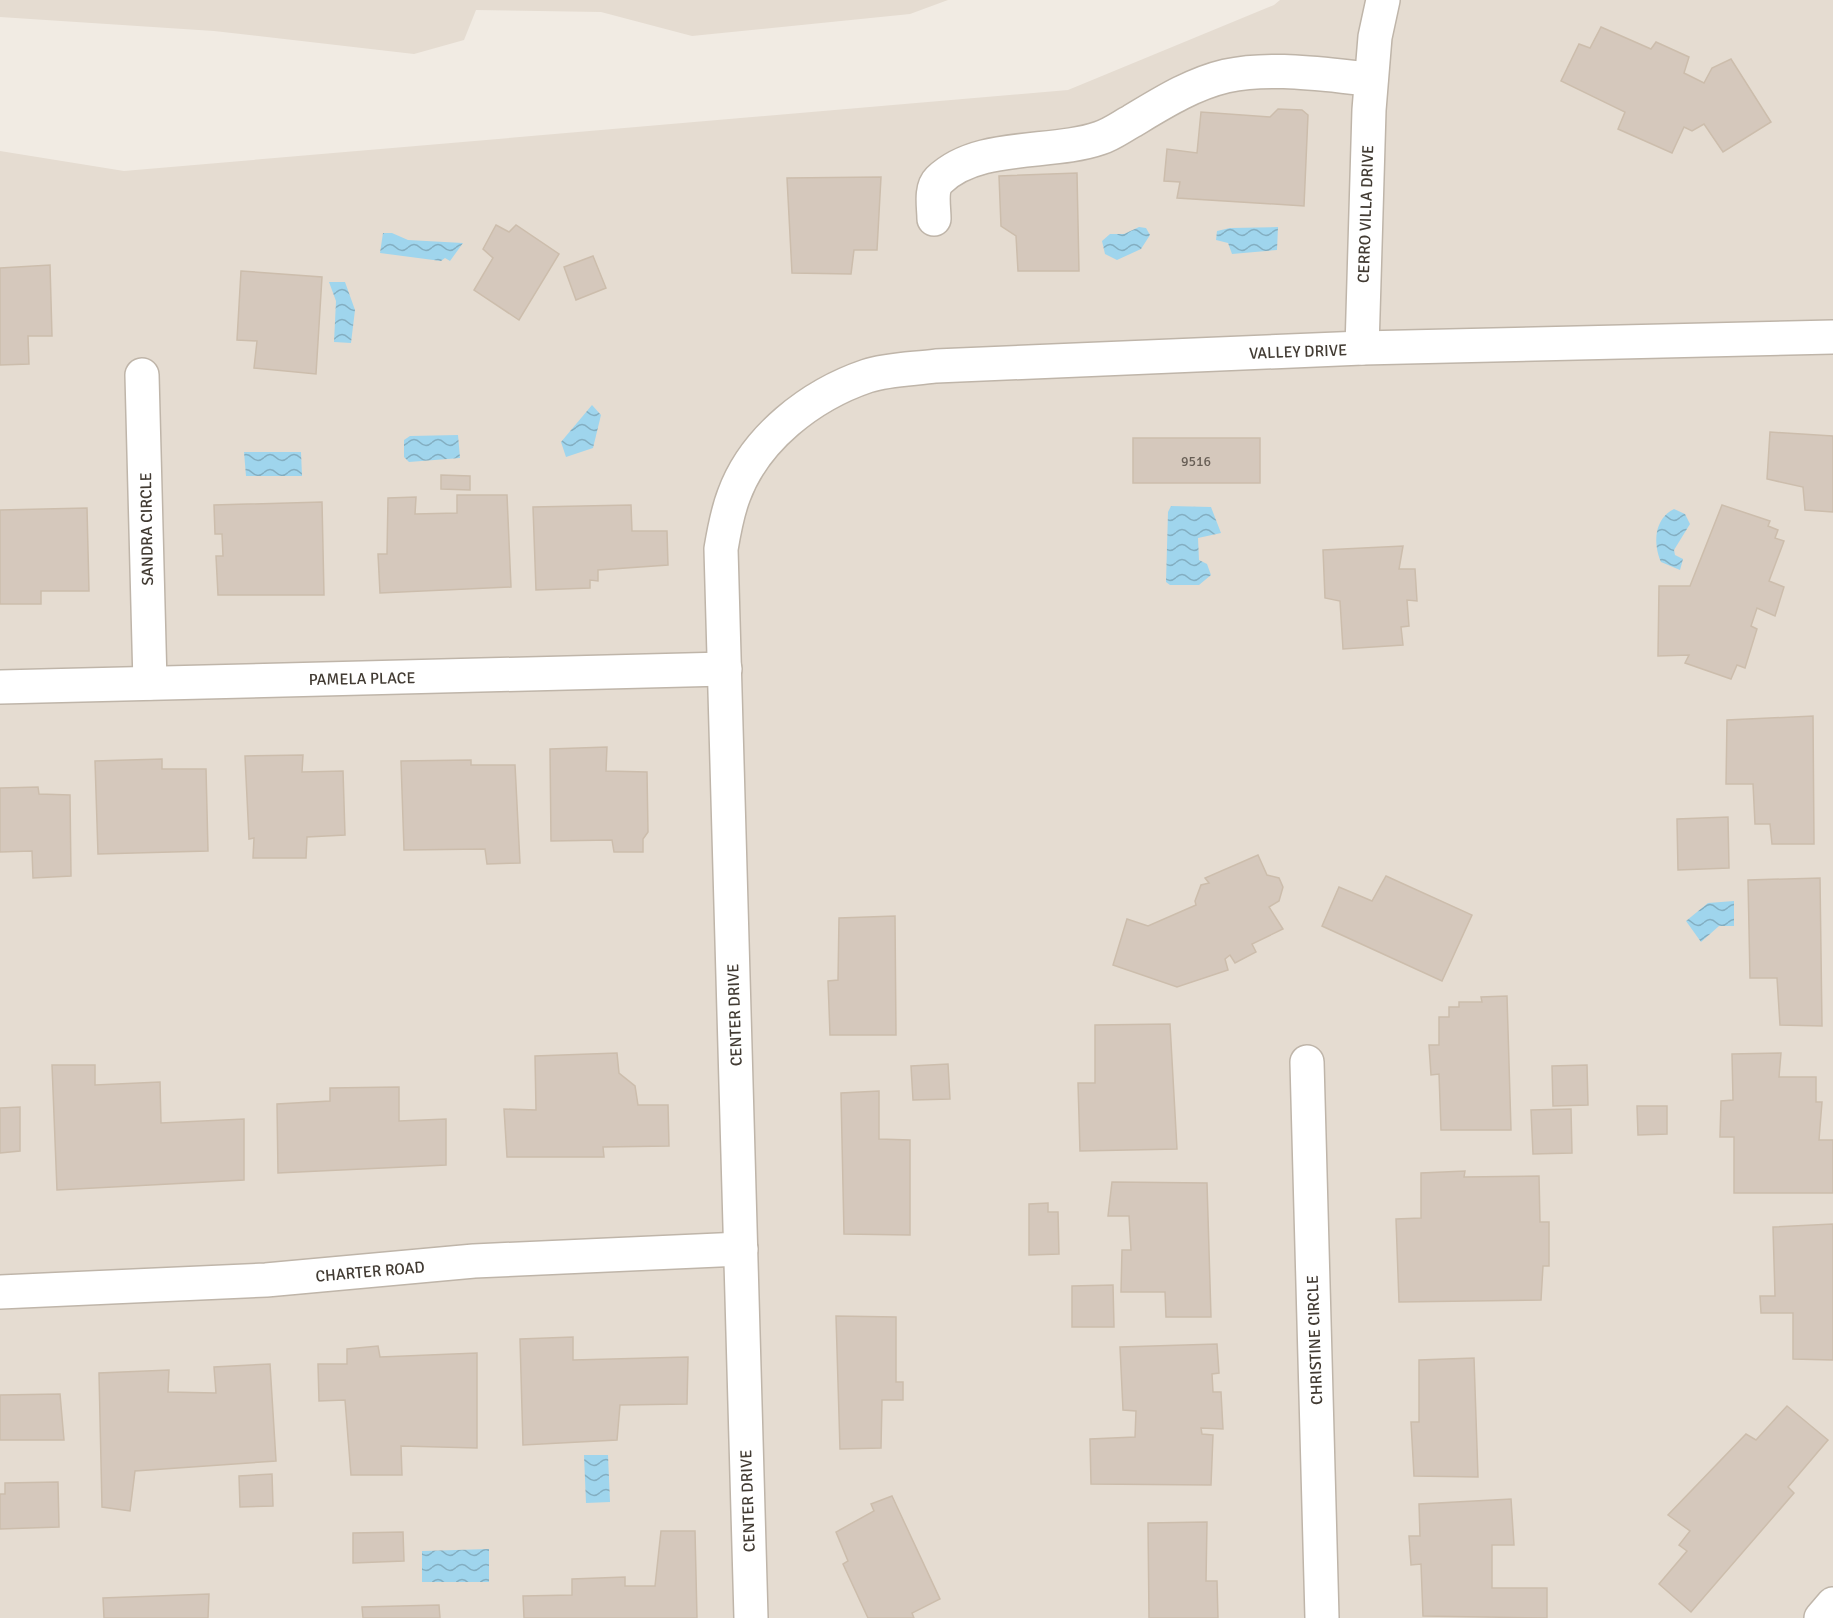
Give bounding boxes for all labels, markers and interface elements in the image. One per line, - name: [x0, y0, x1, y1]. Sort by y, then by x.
- street label: CERRO VILLA DRIVE: [1354, 145, 1378, 283]
- street label: VALLEY DRIVE: [1249, 340, 1347, 364]
- house number: 9516: [1181, 453, 1211, 470]
- street label: SANDRA CIRCLE: [136, 472, 158, 586]
- street label: PAMELA PLACE: [308, 668, 416, 690]
- street label: CENTER DRIVE: [723, 963, 747, 1067]
- street label: CHARTER ROAD: [315, 1257, 426, 1287]
- street label: CHRISTINE CIRCLE: [1303, 1275, 1327, 1405]
- street label: CENTER DRIVE: [736, 1449, 760, 1553]

